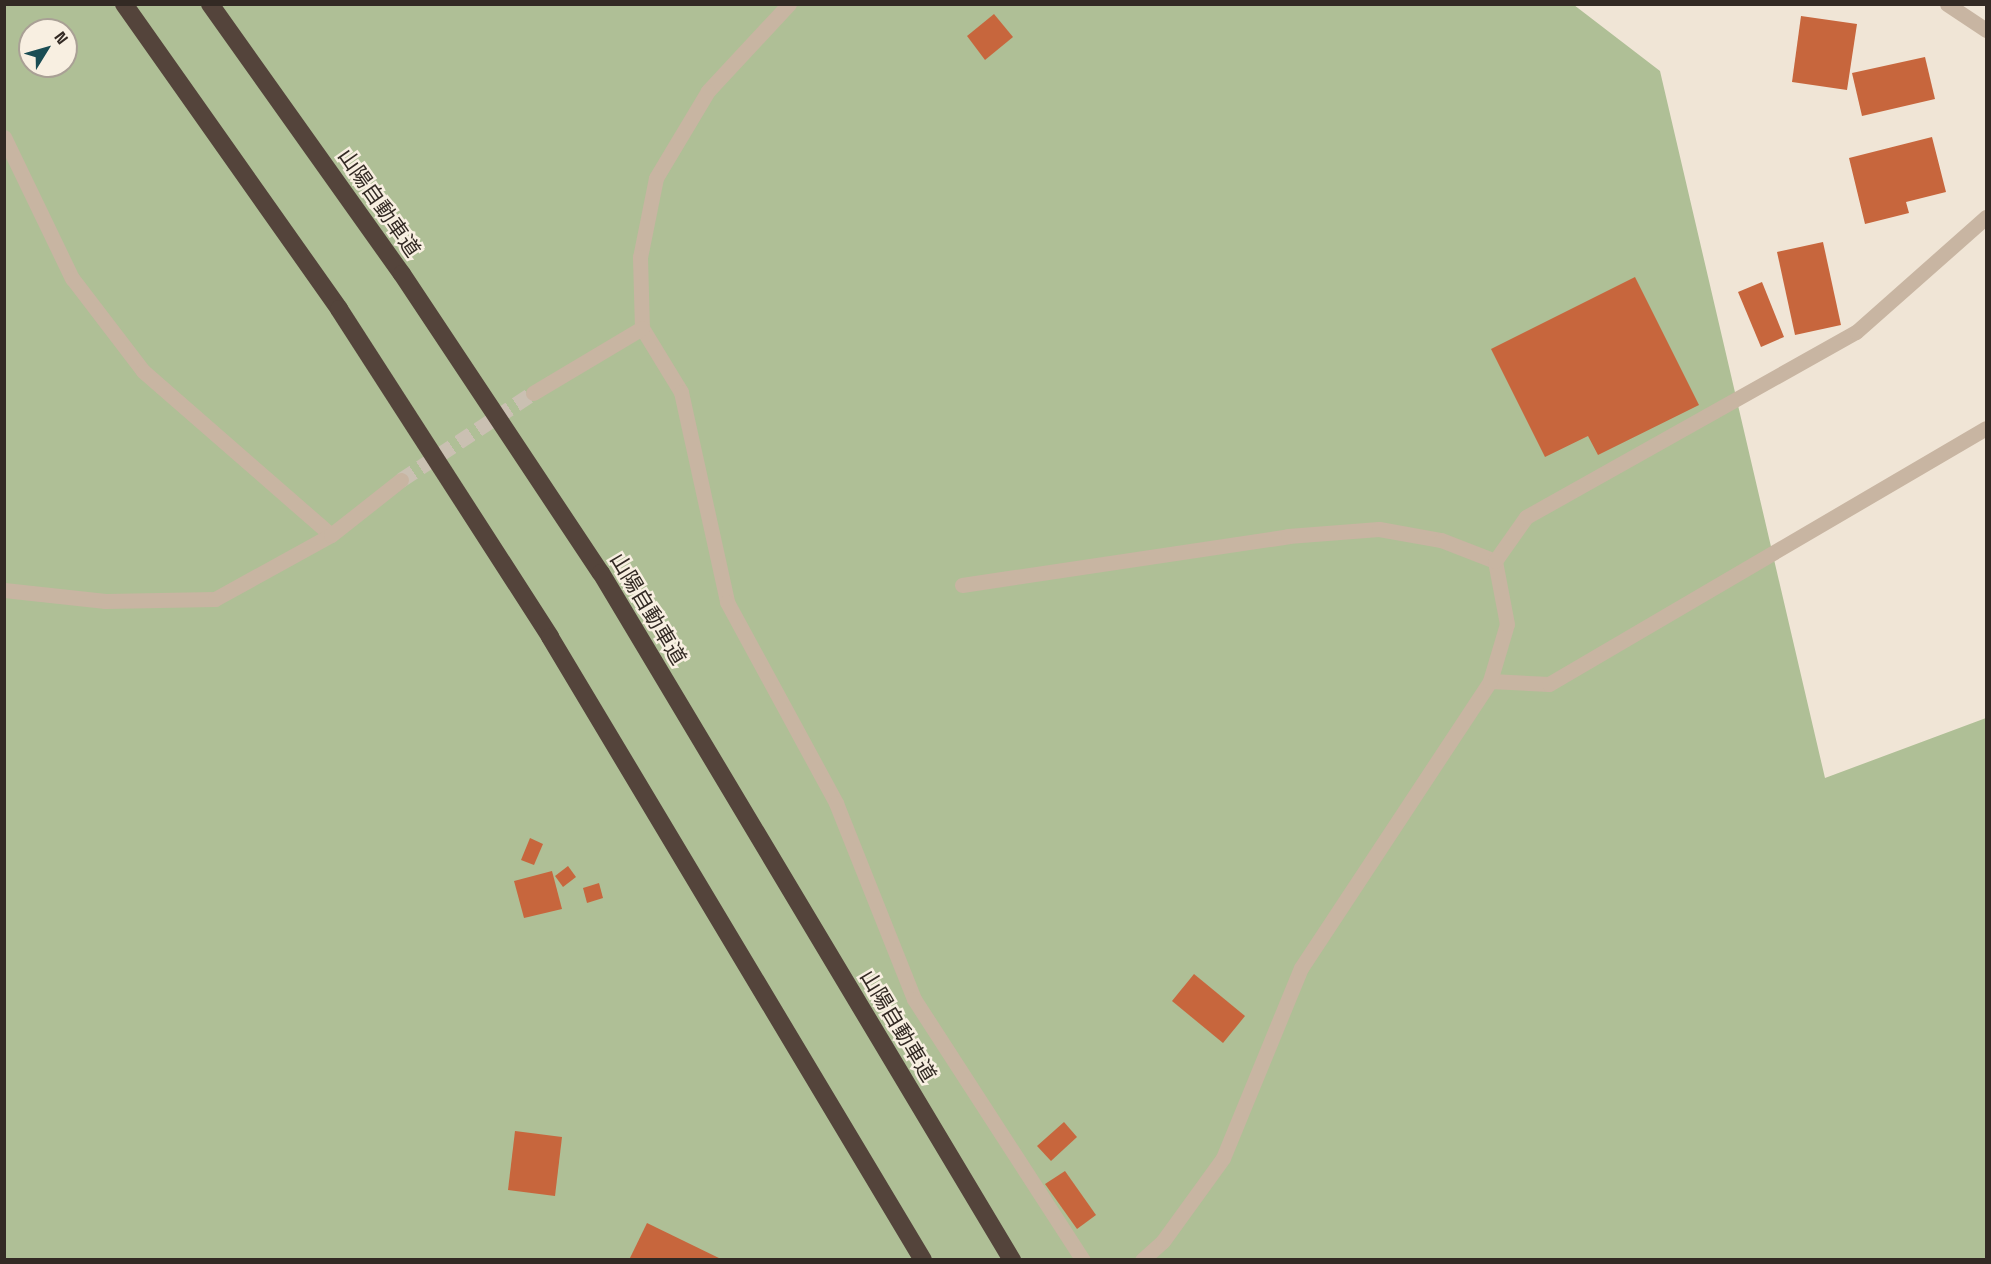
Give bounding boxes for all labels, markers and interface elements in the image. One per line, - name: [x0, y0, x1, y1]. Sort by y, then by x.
- north arrow: [18, 18, 78, 78]
- text: N: [50, 27, 73, 49]
- street label: 山陽自動車道: [333, 144, 425, 262]
- street label: 山陽自動車道: [605, 549, 691, 669]
- street label: 山陽自動車道: [855, 966, 941, 1086]

